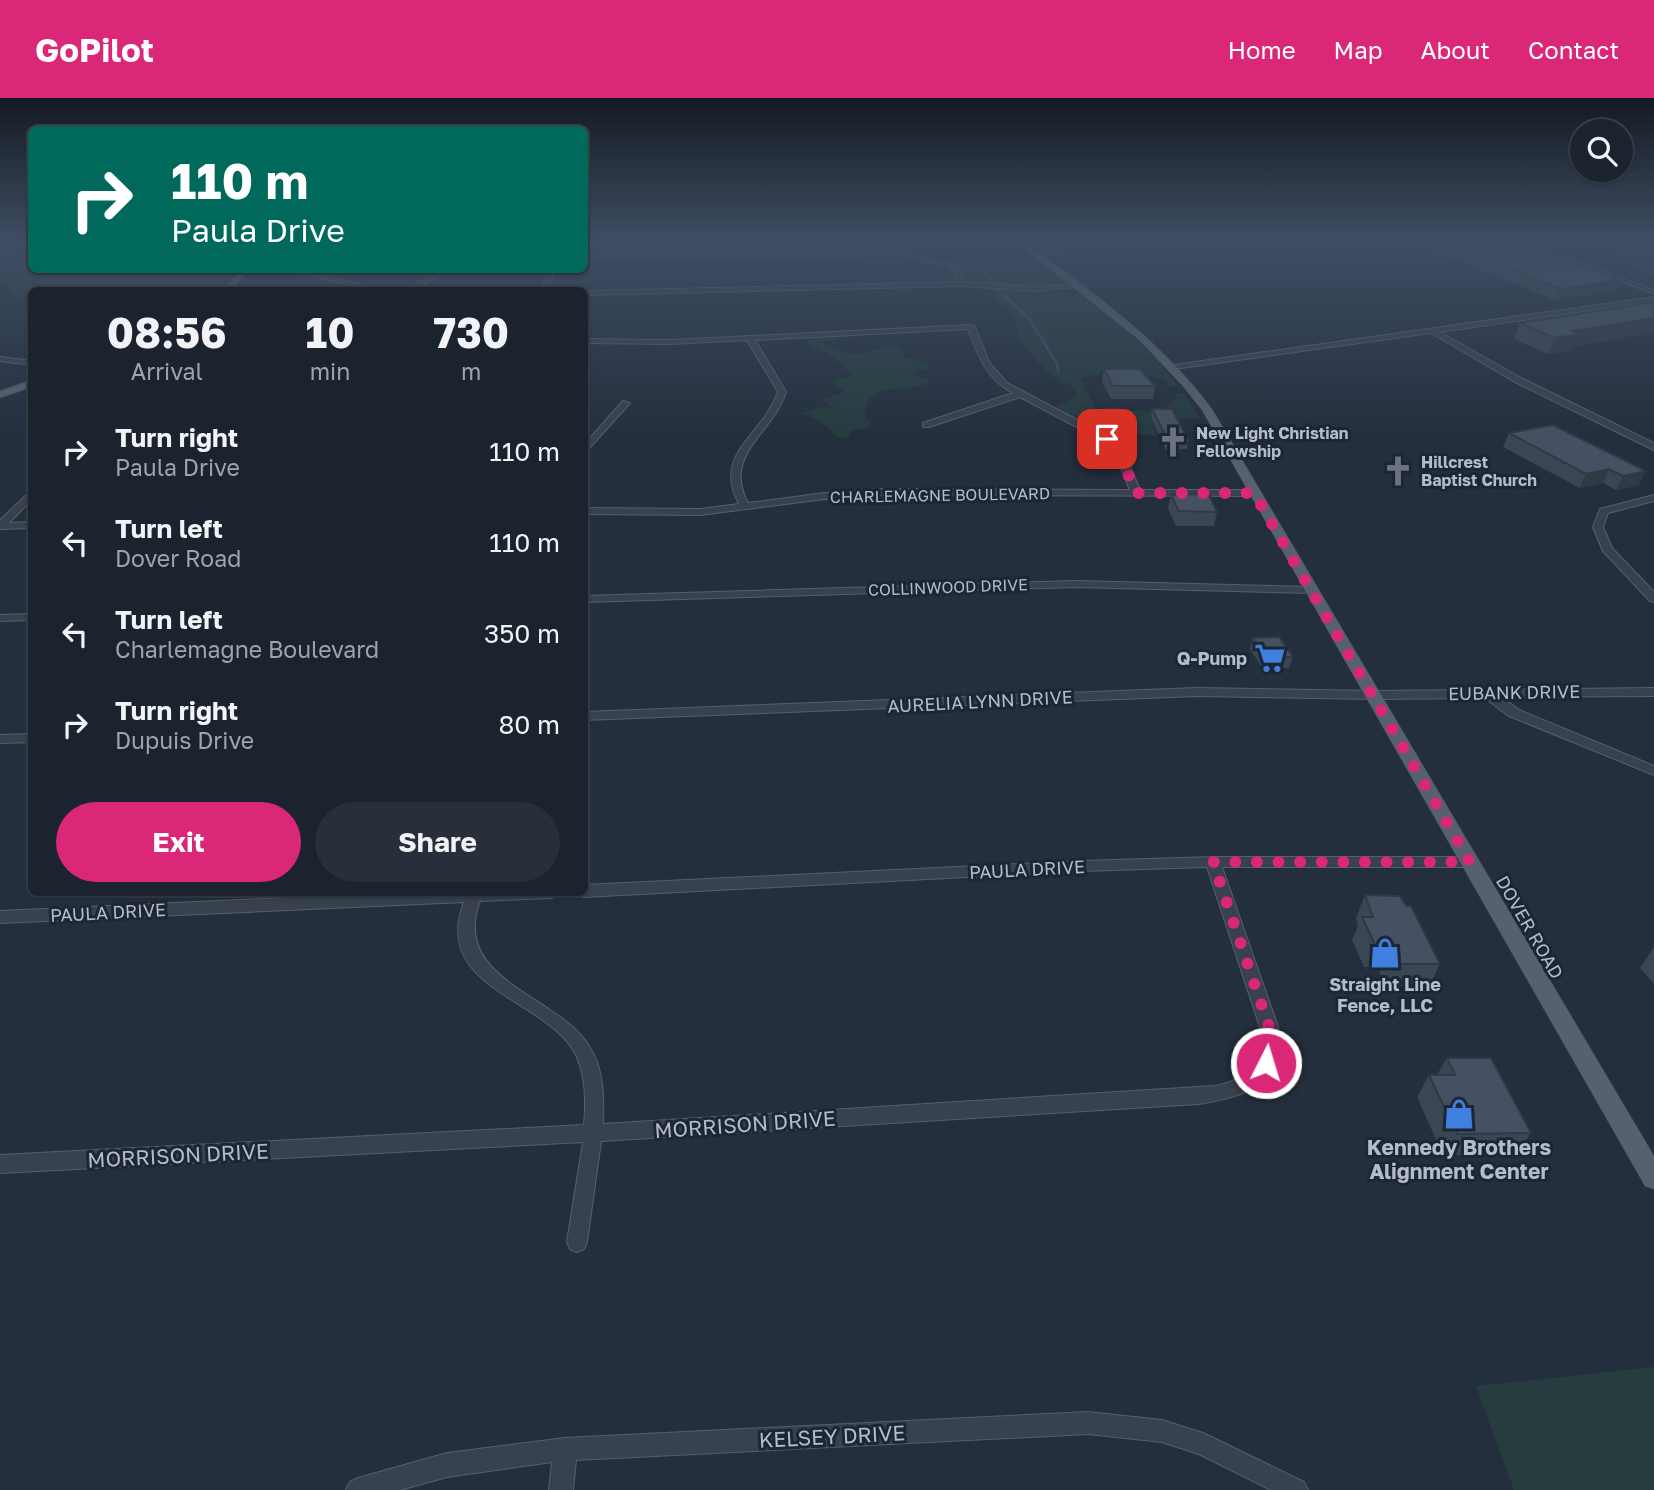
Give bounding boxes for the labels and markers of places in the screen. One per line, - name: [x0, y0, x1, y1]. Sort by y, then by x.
- pin: [1077, 409, 1137, 469]
- place label: New Light Christian Fellowship: [1196, 423, 1349, 461]
- church icon: New Light Christian Fellowship: [1156, 425, 1190, 459]
- place label: Hillcrest Baptist Church: [1421, 452, 1537, 490]
- church icon: Hillcrest Baptist Church: [1381, 454, 1415, 488]
- supermarket icon: Q-Pump: [1253, 641, 1287, 675]
- place label: Q-Pump: [1177, 647, 1247, 669]
- shop icon: Straight Line Fence, LLC: [1368, 936, 1402, 970]
- place label: Straight Line Fence, LLC: [1329, 973, 1441, 1016]
- shop icon: Kennedy Brothers Alignment Center: [1442, 1097, 1476, 1131]
- place label: Kennedy Brothers Alignment Center: [1367, 1134, 1551, 1184]

